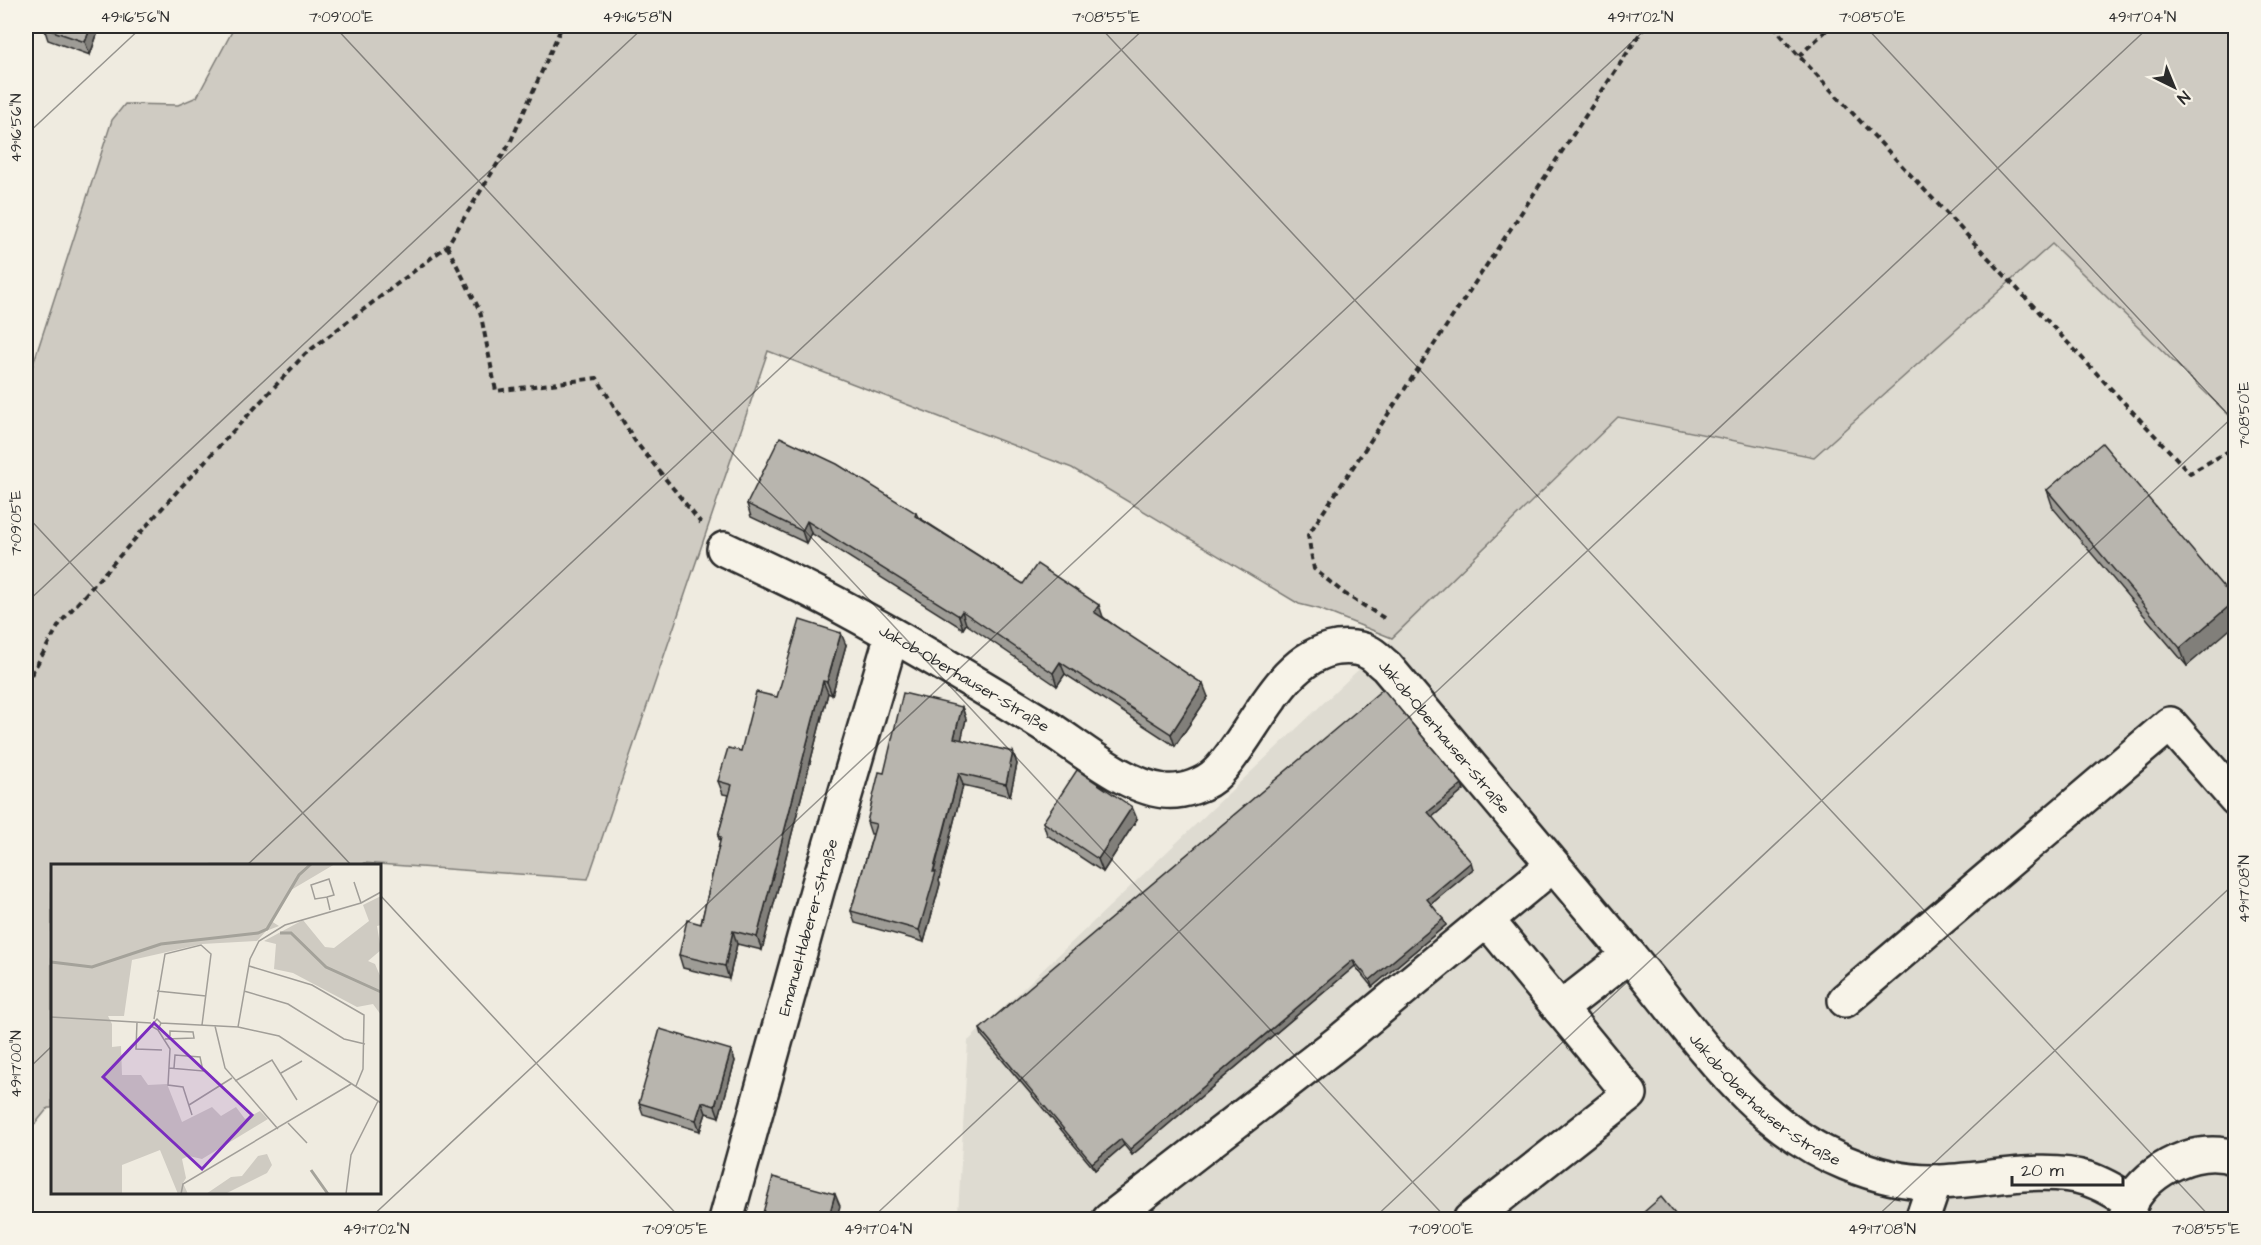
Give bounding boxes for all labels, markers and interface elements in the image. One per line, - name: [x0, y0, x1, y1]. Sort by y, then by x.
- text: 49°16'56"N: [101, 7, 169, 28]
- text: 7°09'00"E: [309, 7, 373, 28]
- text: 49°16'58"N: [602, 7, 672, 28]
- text: 7°08'55"E: [1072, 7, 1140, 28]
- text: 49°17'02"N: [1607, 7, 1673, 28]
- text: 7°08'50"E: [1839, 7, 1905, 28]
- text: 49°17'04"N: [2108, 7, 2176, 28]
- north arrow: [2144, 57, 2204, 117]
- text: N: [2172, 86, 2195, 109]
- text: 49°16'56"N: [6, 94, 27, 162]
- text: 7°08'50"E: [2234, 382, 2255, 448]
- text: 7°09'05"E: [6, 490, 27, 556]
- street label: Jakob-Oberhauser-Straße: [875, 619, 1054, 738]
- street label: Jakob-Oberhauser-Straße: [1374, 655, 1515, 819]
- street label: Emanuel-Haberer-Straße: [773, 836, 844, 1018]
- text: 49°17'08"N: [2234, 855, 2255, 923]
- inset map: [51, 864, 381, 1194]
- street label: Jakob-Oberhauser-Straße: [1684, 1029, 1844, 1172]
- text: 49°17'00"N: [6, 1030, 27, 1098]
- scale bar: [2012, 1149, 2123, 1187]
- text: 20 m: [2021, 1158, 2064, 1183]
- text: 49°17'02"N: [343, 1219, 409, 1240]
- text: 7°09'05"E: [642, 1219, 708, 1240]
- text: 49°17'04"N: [844, 1219, 912, 1240]
- text: 7°09'00"E: [1409, 1219, 1473, 1240]
- text: 49°17'08"N: [1848, 1219, 1916, 1240]
- text: 7°08'55"E: [2172, 1219, 2240, 1240]

